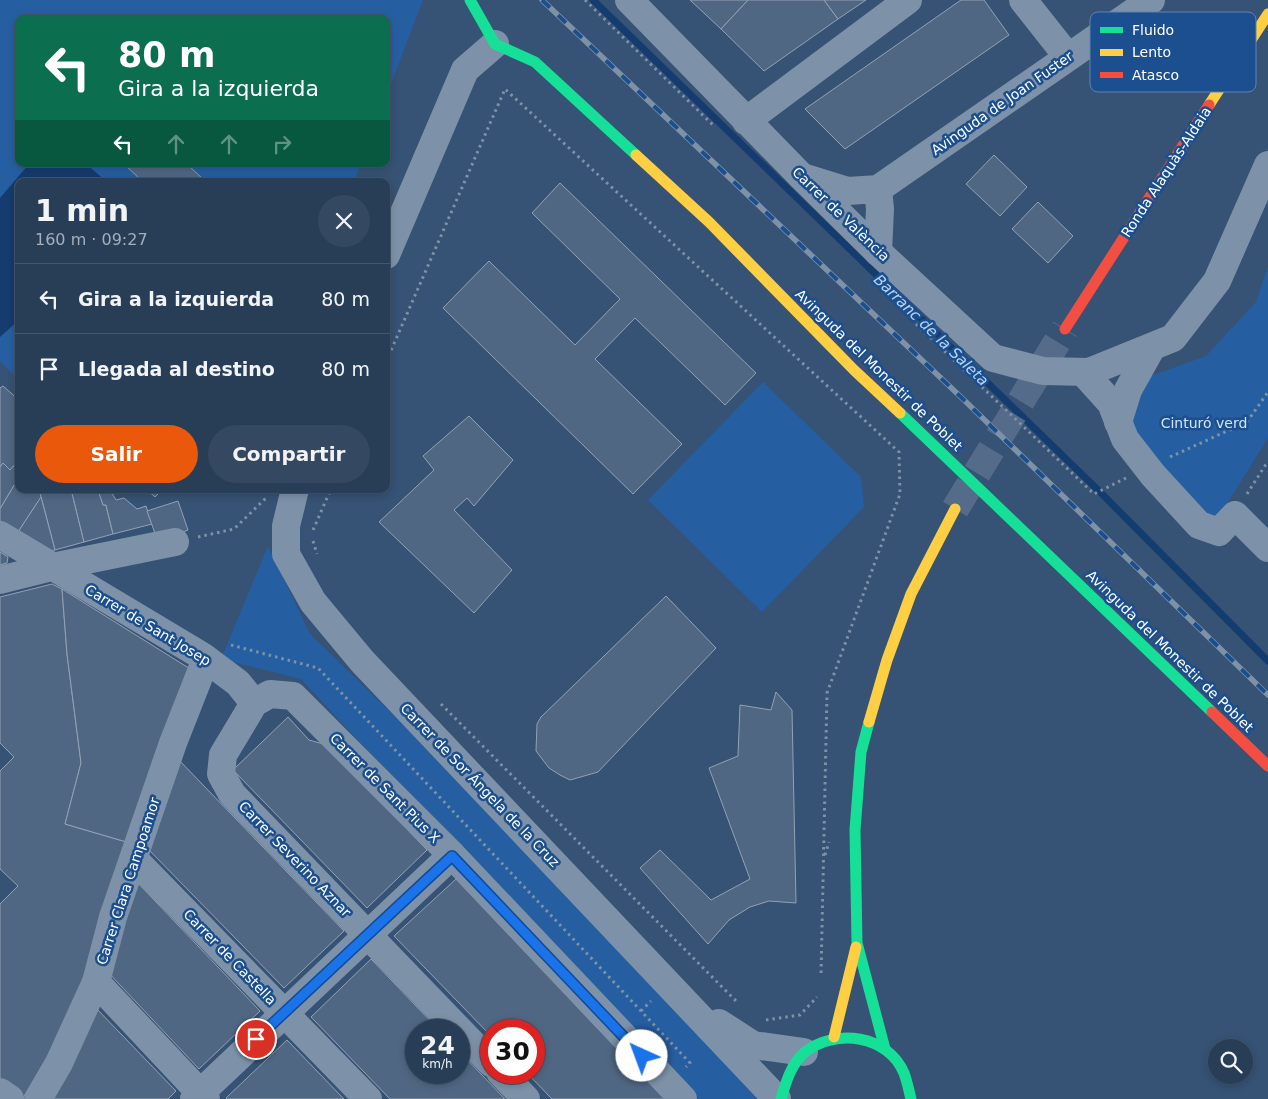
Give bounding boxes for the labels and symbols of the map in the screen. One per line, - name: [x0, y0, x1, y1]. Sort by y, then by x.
- legend: [1090, 12, 1256, 92]
- text: Fluido: [1132, 22, 1174, 38]
- text: Lento: [1132, 44, 1171, 60]
- street label: Avinguda de Joan Fuster: [928, 48, 1076, 158]
- text: Atasco: [1132, 67, 1179, 83]
- street label: Ronda Alaquàs-Aldaia: [1118, 104, 1214, 240]
- street label: Carrer de València: [789, 164, 893, 264]
- water label: Barranc de la Saleta: [870, 271, 992, 389]
- street label: Avinguda del Monestir de Poblet: [792, 286, 966, 454]
- park label: Cinturó verd: [1161, 415, 1247, 431]
- street label: Avinguda del Monestir de Poblet: [1083, 567, 1257, 735]
- street label: Carrer de Sant Josep: [82, 581, 214, 669]
- street label: Carrer de Sor Ángela de la Cruz: [397, 700, 563, 870]
- street label: Carrer de Sant Pius X: [327, 730, 443, 846]
- street label: Carrer Clara Campoamor: [93, 795, 163, 967]
- street label: Carrer Severino Aznar: [236, 798, 354, 920]
- street label: Carrer de Castella: [180, 906, 280, 1008]
- pin: [235, 1018, 277, 1060]
- speed limit sign: 30: [480, 1019, 545, 1084]
- position arrow: [615, 1029, 667, 1081]

